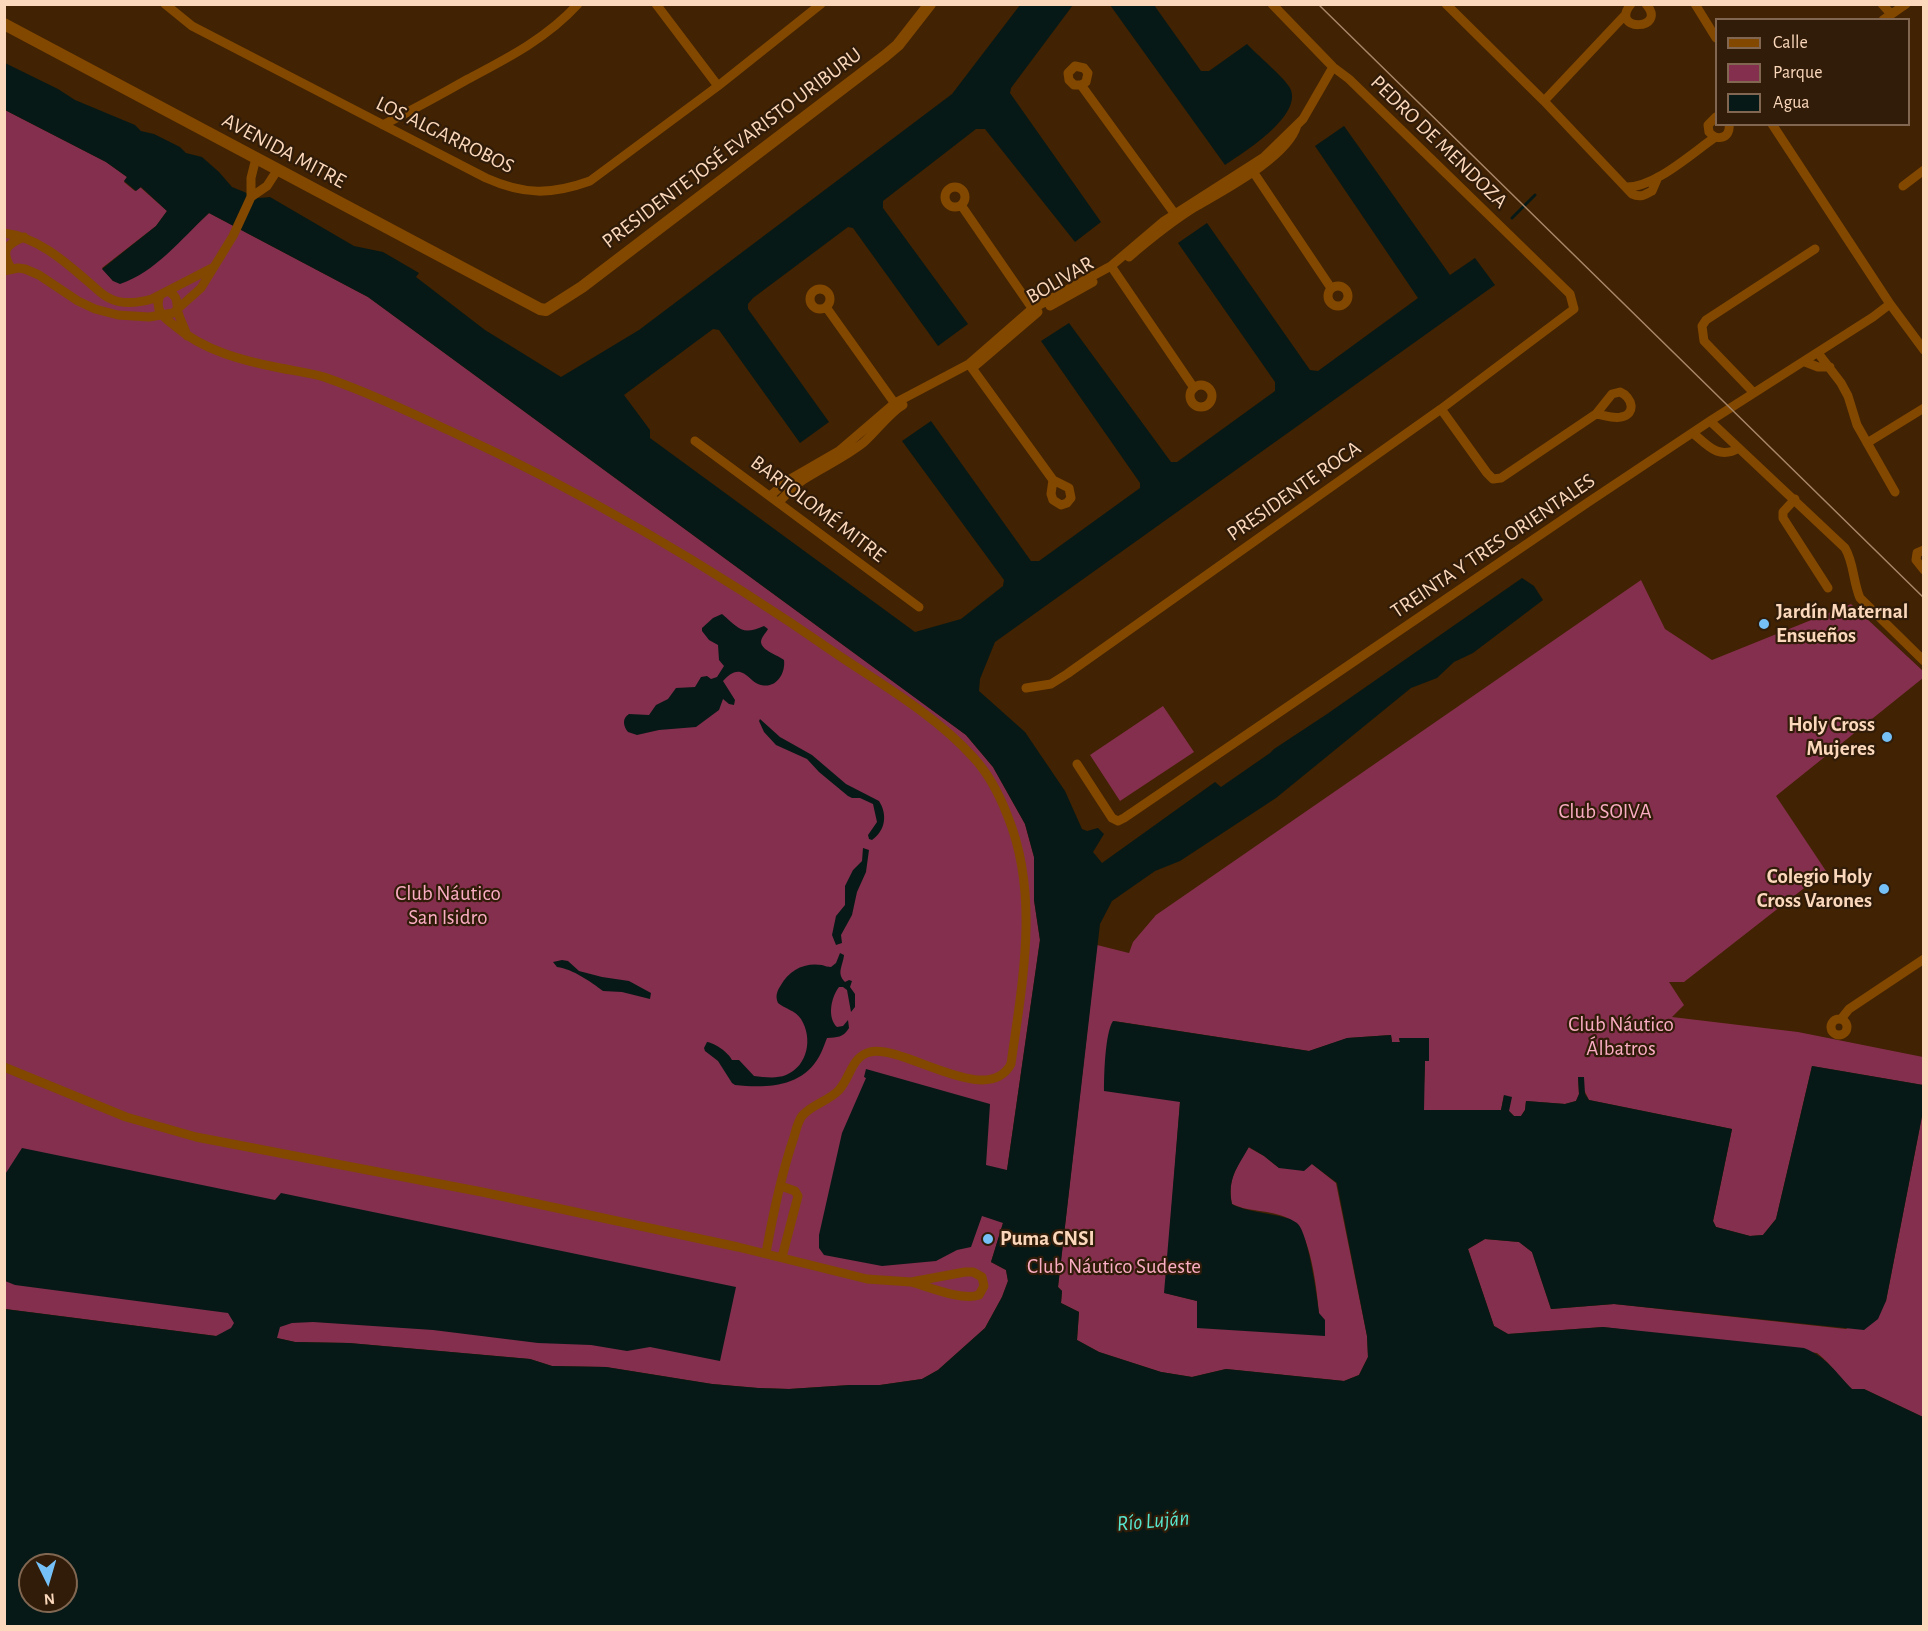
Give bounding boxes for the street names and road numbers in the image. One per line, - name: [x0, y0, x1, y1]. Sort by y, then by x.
- street label: PRESIDENTE JOSÉ EVARISTO URIBURU: [597, 42, 867, 254]
- street label: PEDRO DE MENDOZA: [1365, 70, 1513, 214]
- street label: LOS ALGARROBOS: [372, 91, 518, 179]
- street label: AVENIDA MITRE: [218, 108, 350, 194]
- street label: BOLIVAR: [1022, 251, 1098, 309]
- street label: PRESIDENTE ROCA: [1222, 435, 1366, 547]
- street label: BARTOLOMÉ MITRE: [746, 450, 890, 568]
- street label: TREINTA Y TRES ORIENTALES: [1386, 468, 1600, 624]

